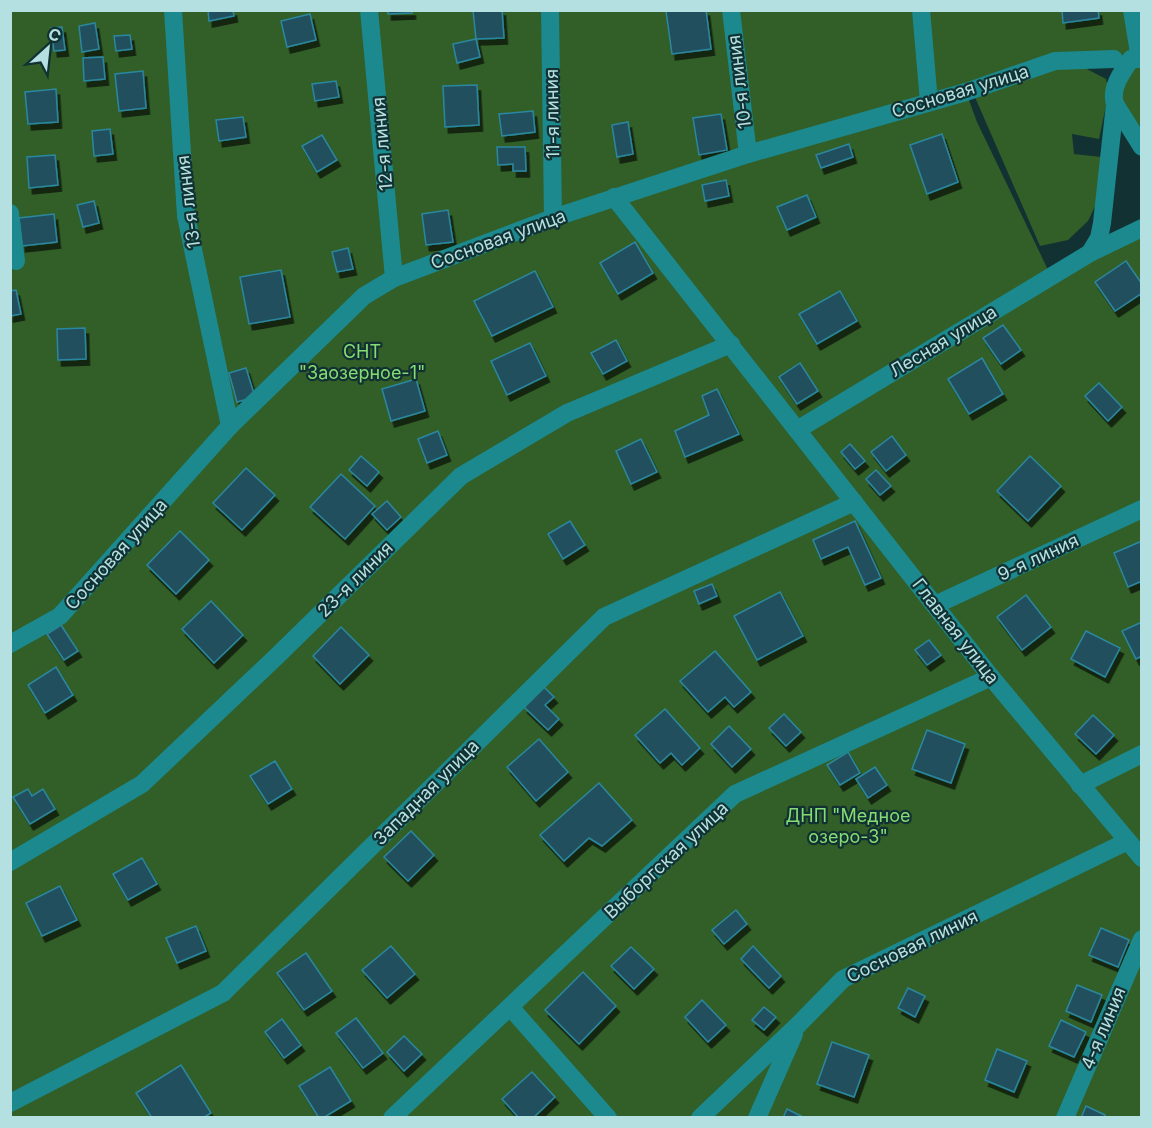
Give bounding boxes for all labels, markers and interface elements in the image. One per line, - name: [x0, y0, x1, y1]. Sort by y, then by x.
- north arrow: [18, 18, 78, 78]
- text: С: [45, 23, 65, 46]
- street label: 10-я линия: [723, 34, 755, 130]
- street label: Сосновая улица: [889, 60, 1031, 122]
- street label: 11-я линия: [541, 69, 563, 159]
- street label: 12-я линия: [367, 96, 397, 192]
- street label: 13-я линия: [172, 154, 204, 250]
- street label: Сосновая улица: [428, 205, 568, 273]
- street label: Лесная улица: [886, 301, 1000, 381]
- park label: СНТ "Заозерное-1": [299, 341, 425, 383]
- street label: Сосновая улица: [61, 494, 171, 614]
- street label: 9-я линия: [994, 529, 1082, 585]
- street label: 23-я линия: [313, 537, 397, 621]
- street label: Главная улица: [908, 574, 1004, 688]
- street label: Западная улица: [369, 735, 483, 849]
- street label: Выборгская улица: [600, 797, 732, 923]
- park label: ДНП "Медное озеро-3": [786, 805, 910, 847]
- street label: Сосновая линия: [843, 905, 981, 987]
- street label: 4-я линия: [1076, 984, 1130, 1072]

